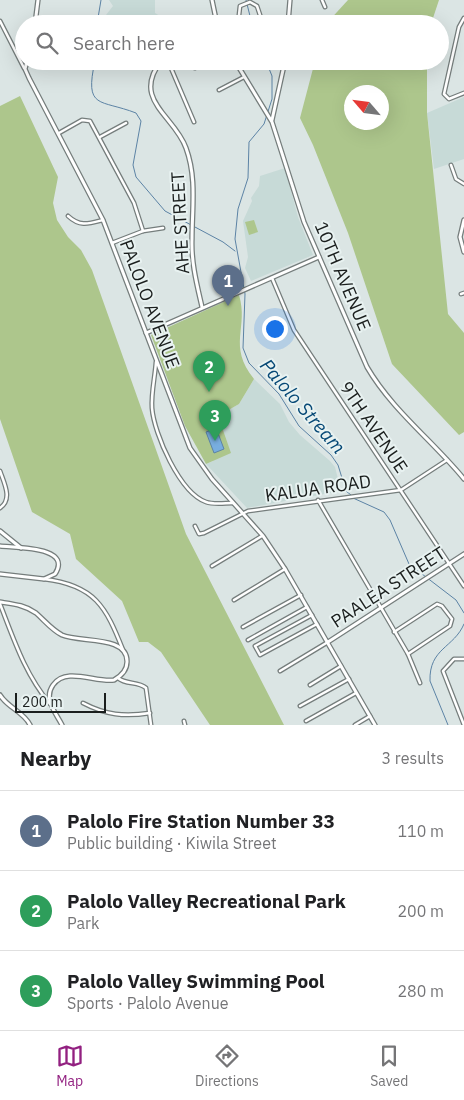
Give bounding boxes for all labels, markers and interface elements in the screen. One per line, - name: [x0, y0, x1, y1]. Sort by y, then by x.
- search box: [15, 15, 449, 70]
- icon: search: [33, 29, 61, 57]
- text: Search here: [73, 31, 175, 55]
- north arrow: [344, 85, 389, 130]
- street label: AHE STREET: [166, 171, 194, 275]
- street label: 10TH AVENUE: [310, 218, 376, 334]
- street label: PALOLO AVENUE: [115, 236, 185, 372]
- pin: 1: [212, 265, 244, 306]
- your location: [262, 316, 288, 342]
- pin: 2: [193, 351, 225, 392]
- water label: Palolo Stream: [255, 354, 351, 458]
- street label: 9TH AVENUE: [335, 377, 413, 477]
- pin: 3: [199, 400, 231, 441]
- street label: KALUA ROAD: [264, 469, 372, 507]
- street label: PAALEA STREET: [326, 541, 450, 633]
- scale bar: [15, 690, 106, 713]
- text: 200 m: [22, 693, 63, 711]
- text: Nearby: [20, 744, 91, 772]
- text: 3 results: [381, 748, 444, 768]
- text: Palolo Fire Station Number 33: [67, 809, 335, 833]
- text: 1: [31, 821, 41, 841]
- text: 110 m: [397, 821, 444, 841]
- text: Public building · Kiwila Street: [67, 833, 277, 853]
- text: Palolo Valley Recreational Park: [67, 889, 346, 913]
- text: 2: [31, 901, 41, 921]
- text: 200 m: [397, 901, 444, 921]
- text: Park: [67, 913, 99, 933]
- text: Palolo Valley Swimming Pool: [67, 969, 325, 993]
- text: 3: [31, 981, 41, 1001]
- text: 280 m: [397, 981, 444, 1001]
- text: Sports · Palolo Avenue: [67, 993, 229, 1013]
- tab: Map: [56, 1042, 84, 1090]
- tab: Directions: [195, 1042, 259, 1090]
- tab: Saved: [370, 1042, 408, 1090]

